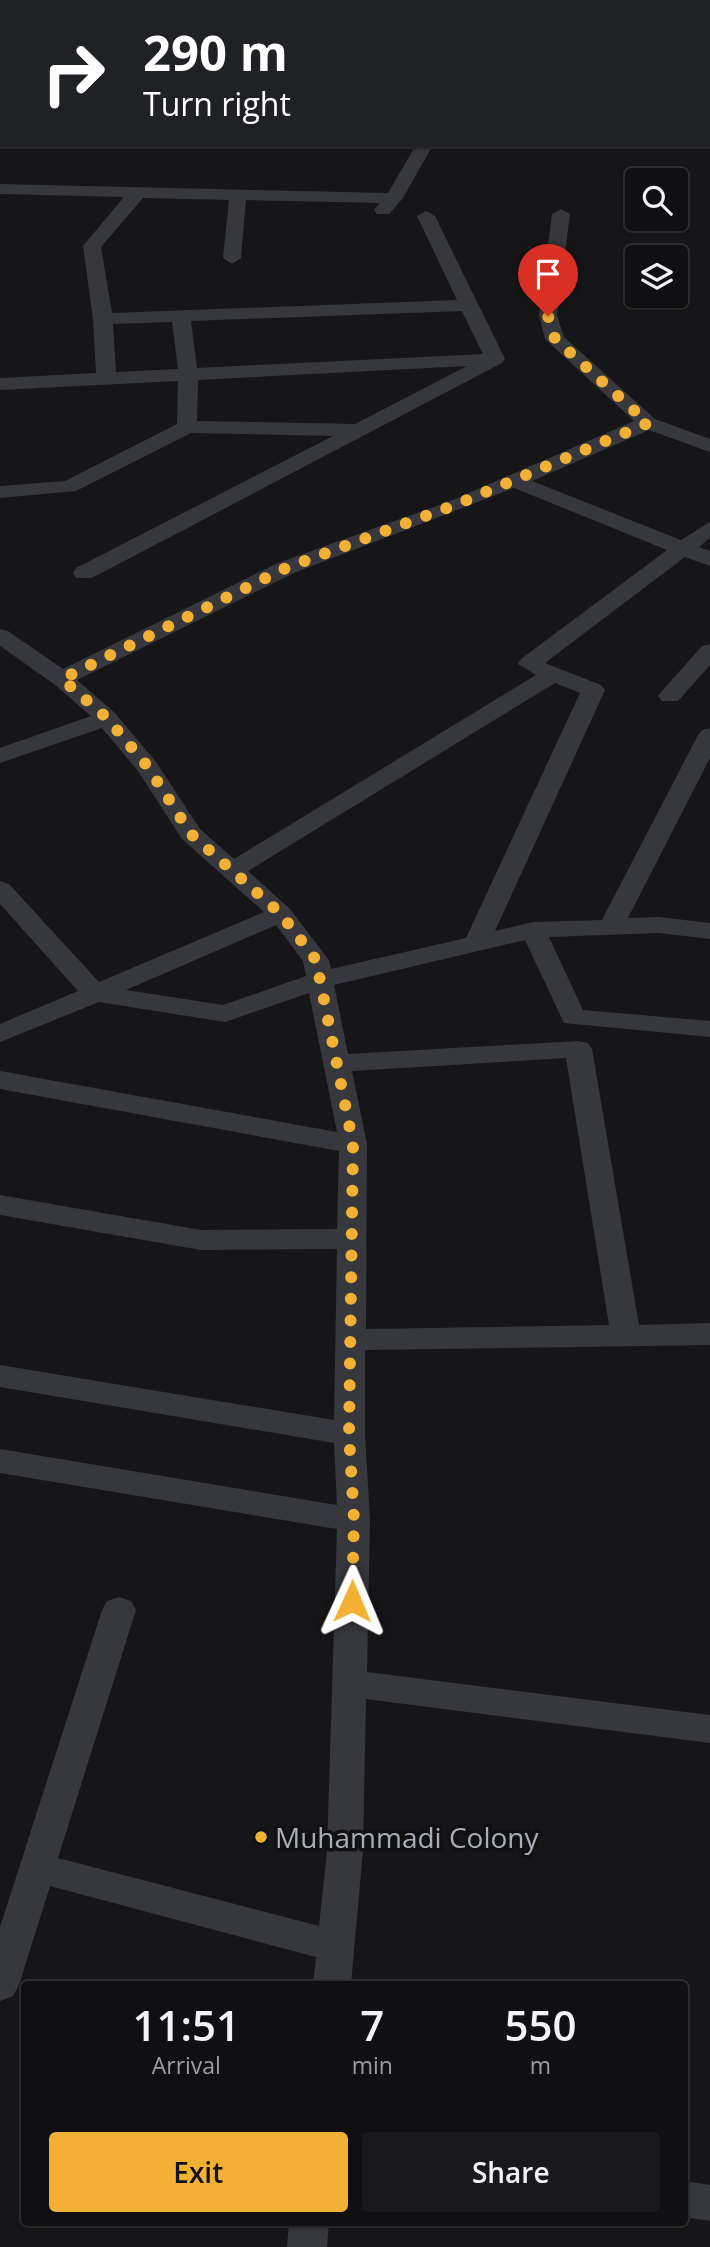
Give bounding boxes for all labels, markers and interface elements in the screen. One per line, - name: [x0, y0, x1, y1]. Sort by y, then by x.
- text: 290 m: [143, 19, 288, 85]
- icon: right: [28, 28, 119, 119]
- text: Turn right: [143, 82, 291, 125]
- map controls: [625, 168, 688, 308]
- button: search: [625, 168, 688, 231]
- pin: [518, 244, 578, 316]
- button: layers: [625, 245, 688, 308]
- icon: arrive: [529, 255, 567, 293]
- position arrow: [315, 1564, 389, 1638]
- place label: Muhammadi Colony: [275, 1818, 540, 1856]
- marker: Muhammadi Colony: [253, 1829, 269, 1845]
- text: 11:51: [133, 1996, 240, 2053]
- text: 7: [360, 1996, 384, 2053]
- text: 550: [504, 1996, 576, 2053]
- text: Arrival: [152, 2049, 221, 2081]
- text: min: [352, 2049, 393, 2081]
- text: m: [530, 2049, 551, 2081]
- button: Exit: [49, 2132, 348, 2212]
- button: Share: [362, 2132, 660, 2212]

